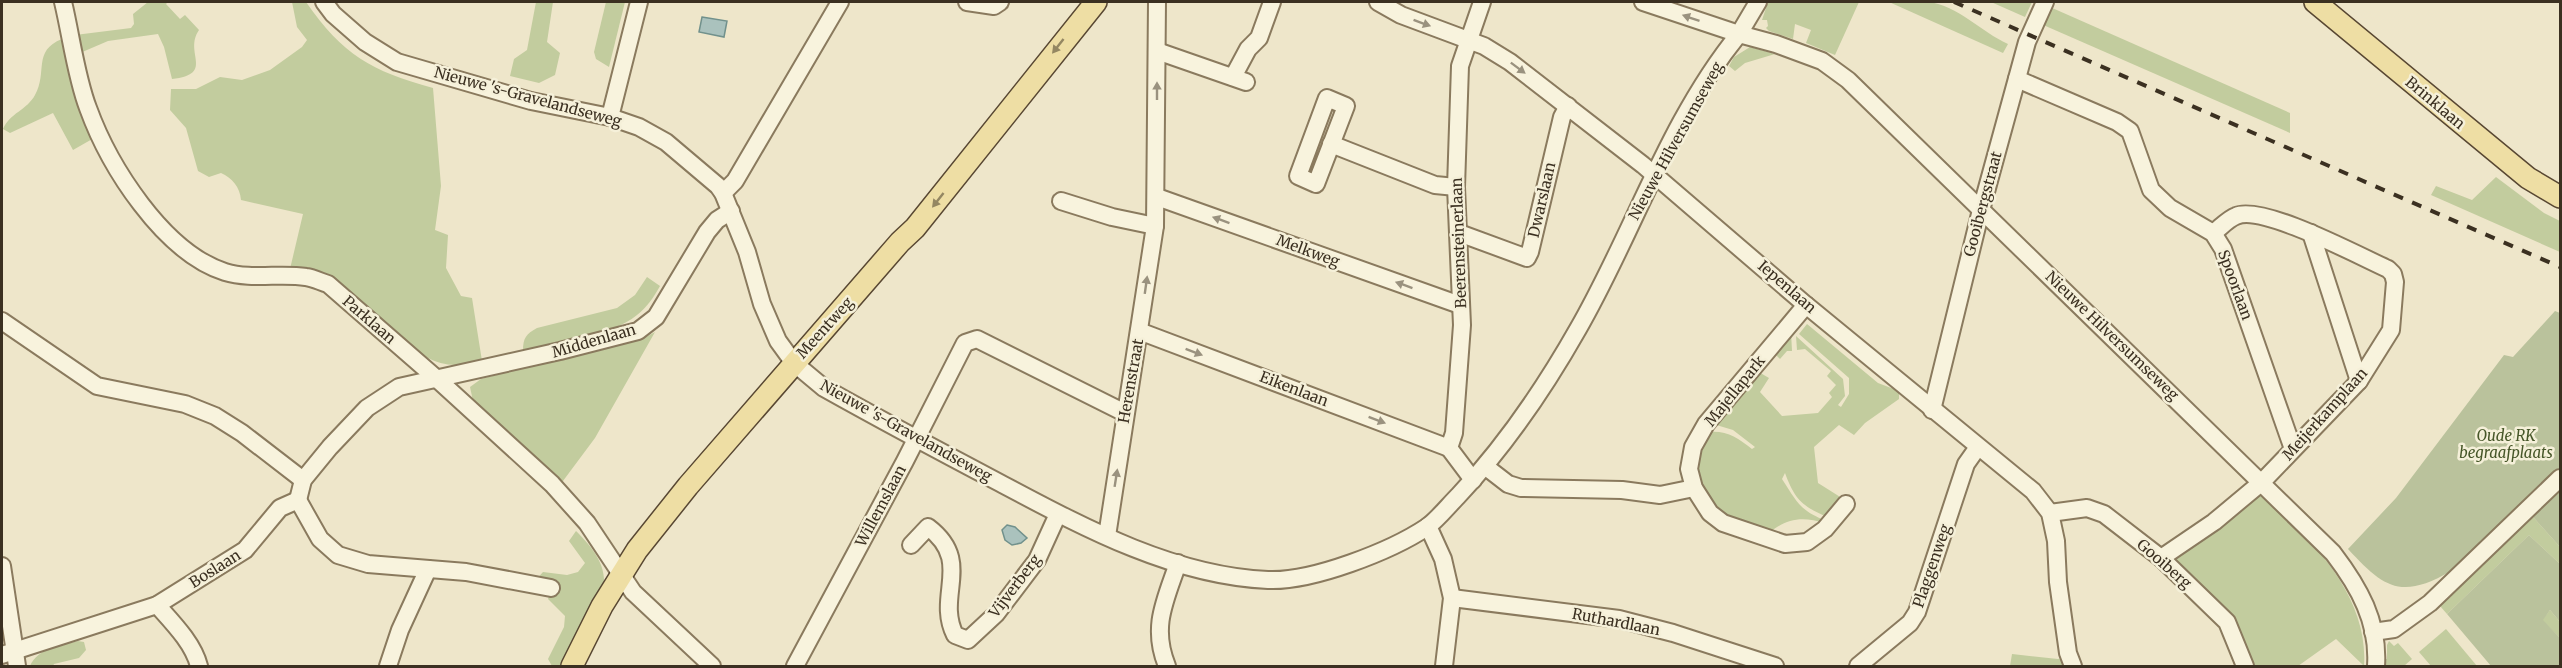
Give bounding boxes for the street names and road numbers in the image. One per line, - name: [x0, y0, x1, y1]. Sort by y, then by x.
- street label: Nieuwe Hilversumseweg: [1624, 58, 1727, 223]
- street label: Nieuwe 's-Gravelandseweg: [432, 62, 624, 131]
- street label: Brinklaan: [2402, 72, 2469, 133]
- street label: Gooibergstraat: [1959, 149, 2006, 259]
- street label: Dwarslaan: [1524, 160, 1559, 239]
- street label: Beerensteinerlaan: [1447, 177, 1470, 309]
- street label: Melkweg: [1274, 230, 1343, 271]
- street label: Spoorlaan: [2214, 247, 2257, 323]
- street label: Iepenlaan: [1754, 256, 1820, 317]
- street label: Nieuwe Hilversumseweg: [2042, 267, 2183, 404]
- street label: Parklaan: [339, 291, 400, 348]
- street label: Meentweg: [792, 293, 857, 362]
- street label: Middenlaan: [550, 319, 638, 362]
- street label: Herenstraat: [1114, 337, 1147, 425]
- street label: Majellapark: [1700, 351, 1769, 430]
- street label: Meijerkamplaan: [2278, 363, 2371, 464]
- street label: Eikenlaan: [1257, 367, 1331, 410]
- street label: Nieuwe 's-Gravelandseweg: [817, 375, 995, 486]
- street label: Willemslaan: [851, 462, 910, 551]
- street label: Plaggenweg: [1908, 522, 1955, 610]
- street label: Gooiberg: [2133, 535, 2196, 593]
- street label: Boslaan: [185, 545, 244, 592]
- street label: Vijverberg: [984, 550, 1045, 622]
- street label: Ruthardlaan: [1570, 604, 1662, 639]

